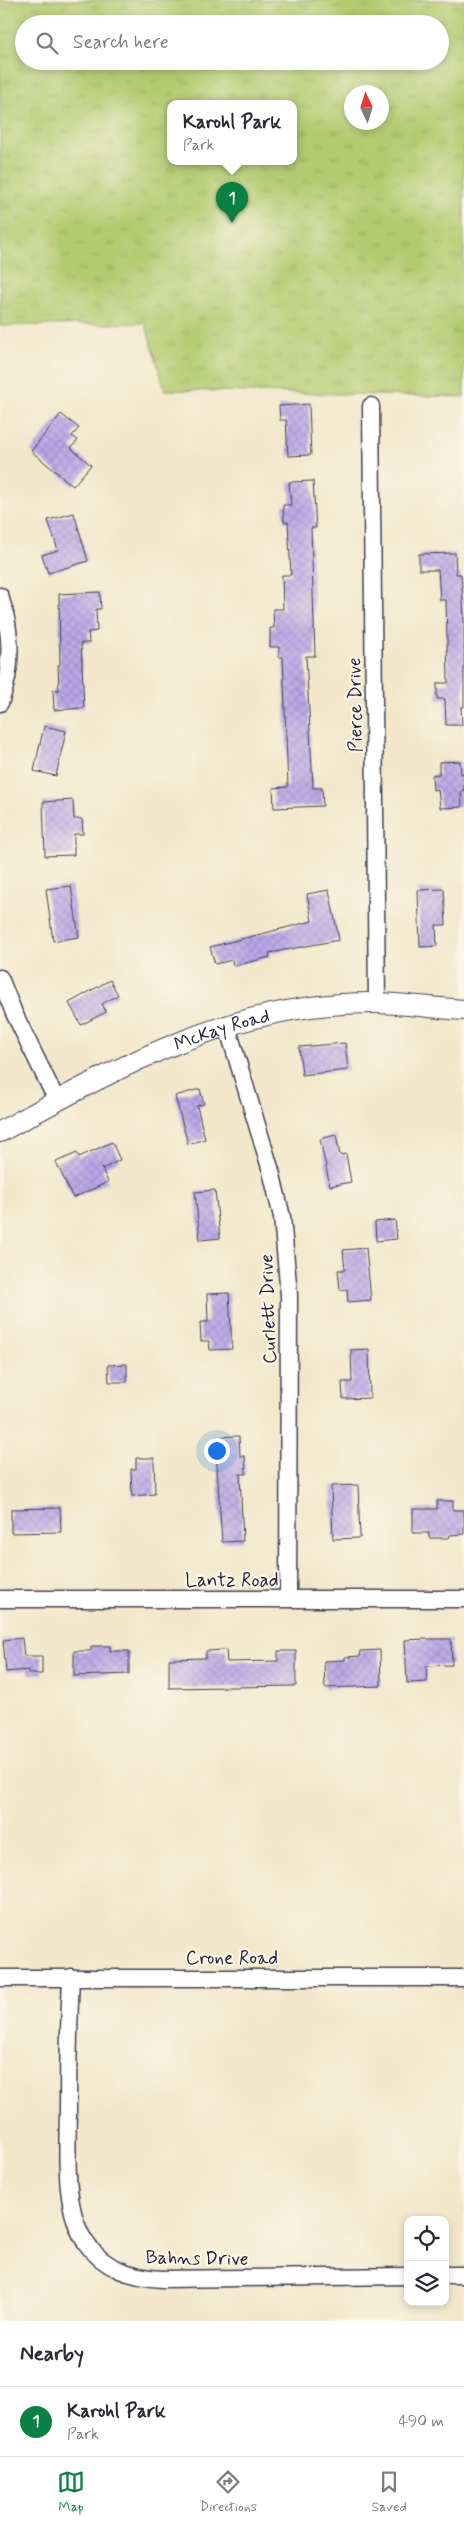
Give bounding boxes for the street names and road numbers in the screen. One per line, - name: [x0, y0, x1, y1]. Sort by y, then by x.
- street label: Pierce Drive: [342, 657, 369, 753]
- street label: McKay Road: [170, 1004, 272, 1057]
- street label: Curlett Drive: [254, 1254, 283, 1364]
- street label: Lantz Road: [185, 1568, 279, 1593]
- street label: Crone Road: [186, 1946, 278, 1971]
- street label: Bahns Drive: [145, 2245, 249, 2272]

